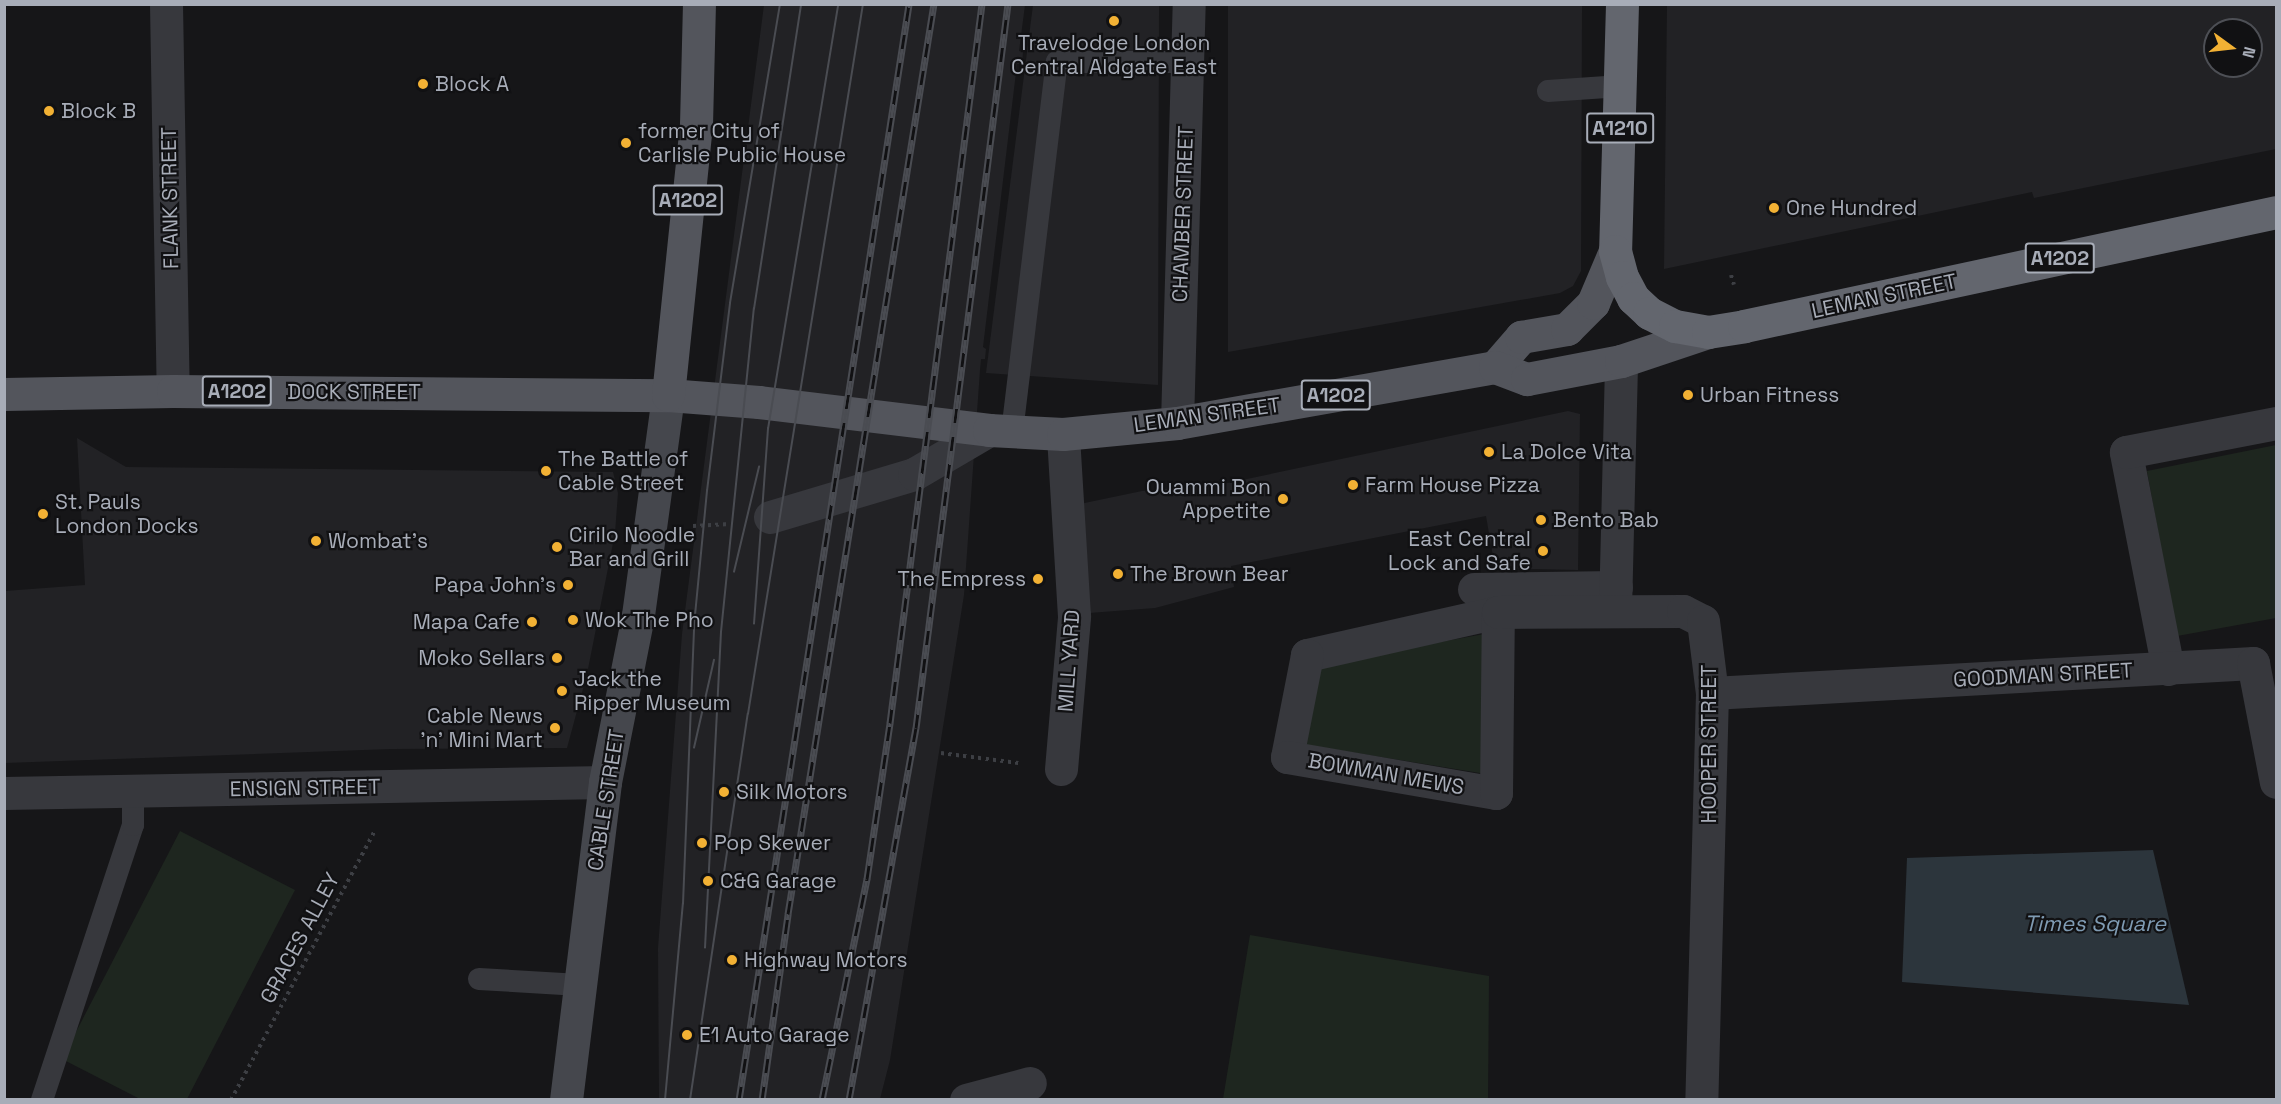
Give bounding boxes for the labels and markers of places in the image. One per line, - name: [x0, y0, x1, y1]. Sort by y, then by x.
- marker: Travelodge London Central Aldgate East: [1107, 14, 1121, 28]
- place label: Travelodge London Central Aldgate East: [1011, 30, 1217, 80]
- place label: Block A: [435, 71, 509, 97]
- marker: Block A: [416, 77, 430, 91]
- place label: Block B: [61, 98, 136, 124]
- marker: Block B: [42, 104, 56, 118]
- place label: former City of Carlisle Public House: [638, 118, 846, 168]
- marker: former City of Carlisle Public House: [619, 136, 633, 150]
- place label: One Hundred: [1786, 195, 1917, 221]
- marker: One Hundred: [1767, 201, 1781, 215]
- place label: Urban Fitness: [1700, 382, 1839, 408]
- marker: Urban Fitness: [1681, 388, 1695, 402]
- place label: La Dolce Vita: [1501, 439, 1632, 465]
- marker: La Dolce Vita: [1482, 445, 1496, 459]
- place label: The Battle of Cable Street: [558, 446, 688, 496]
- marker: The Battle of Cable Street: [539, 464, 553, 478]
- place label: Farm House Pizza: [1365, 472, 1540, 498]
- place label: Ouammi Bon Appetite: [1146, 474, 1271, 524]
- marker: Farm House Pizza: [1346, 478, 1360, 492]
- place label: St. Pauls London Docks: [55, 489, 199, 539]
- marker: Ouammi Bon Appetite: [1276, 492, 1290, 506]
- marker: St. Pauls London Docks: [36, 507, 50, 521]
- place label: Bento Bab: [1553, 507, 1659, 533]
- marker: Bento Bab: [1534, 513, 1548, 527]
- place label: Cirilo Noodle Bar and Grill: [569, 522, 695, 572]
- place label: East Central Lock and Safe: [1388, 526, 1531, 576]
- place label: Wombat's: [328, 528, 428, 554]
- marker: Wombat's: [309, 534, 323, 548]
- marker: Cirilo Noodle Bar and Grill: [550, 540, 564, 554]
- marker: East Central Lock and Safe: [1536, 544, 1550, 558]
- place label: The Brown Bear: [1130, 561, 1289, 587]
- place label: The Empress: [897, 566, 1026, 592]
- marker: The Brown Bear: [1111, 567, 1125, 581]
- place label: Papa John's: [434, 572, 556, 598]
- marker: The Empress: [1031, 572, 1045, 586]
- marker: Papa John's: [561, 578, 575, 592]
- place label: Wok The Pho: [585, 607, 714, 633]
- place label: Mapa Cafe: [413, 609, 520, 635]
- marker: Wok The Pho: [566, 613, 580, 627]
- marker: Mapa Cafe: [525, 615, 539, 629]
- place label: Moko Sellars: [418, 645, 545, 671]
- marker: Moko Sellars: [550, 651, 564, 665]
- place label: Jack the Ripper Museum: [574, 666, 731, 716]
- marker: Jack the Ripper Museum: [555, 684, 569, 698]
- place label: Cable News 'n' Mini Mart: [420, 703, 543, 753]
- marker: Cable News 'n' Mini Mart: [548, 721, 562, 735]
- place label: Silk Motors: [736, 779, 848, 805]
- marker: Silk Motors: [717, 785, 731, 799]
- place label: Pop Skewer: [714, 830, 831, 856]
- marker: Pop Skewer: [695, 836, 709, 850]
- place label: C&G Garage: [720, 868, 837, 894]
- marker: C&G Garage: [701, 874, 715, 888]
- place label: Highway Motors: [744, 947, 908, 973]
- marker: Highway Motors: [725, 953, 739, 967]
- place label: E1 Auto Garage: [699, 1022, 850, 1048]
- marker: E1 Auto Garage: [680, 1028, 694, 1042]

